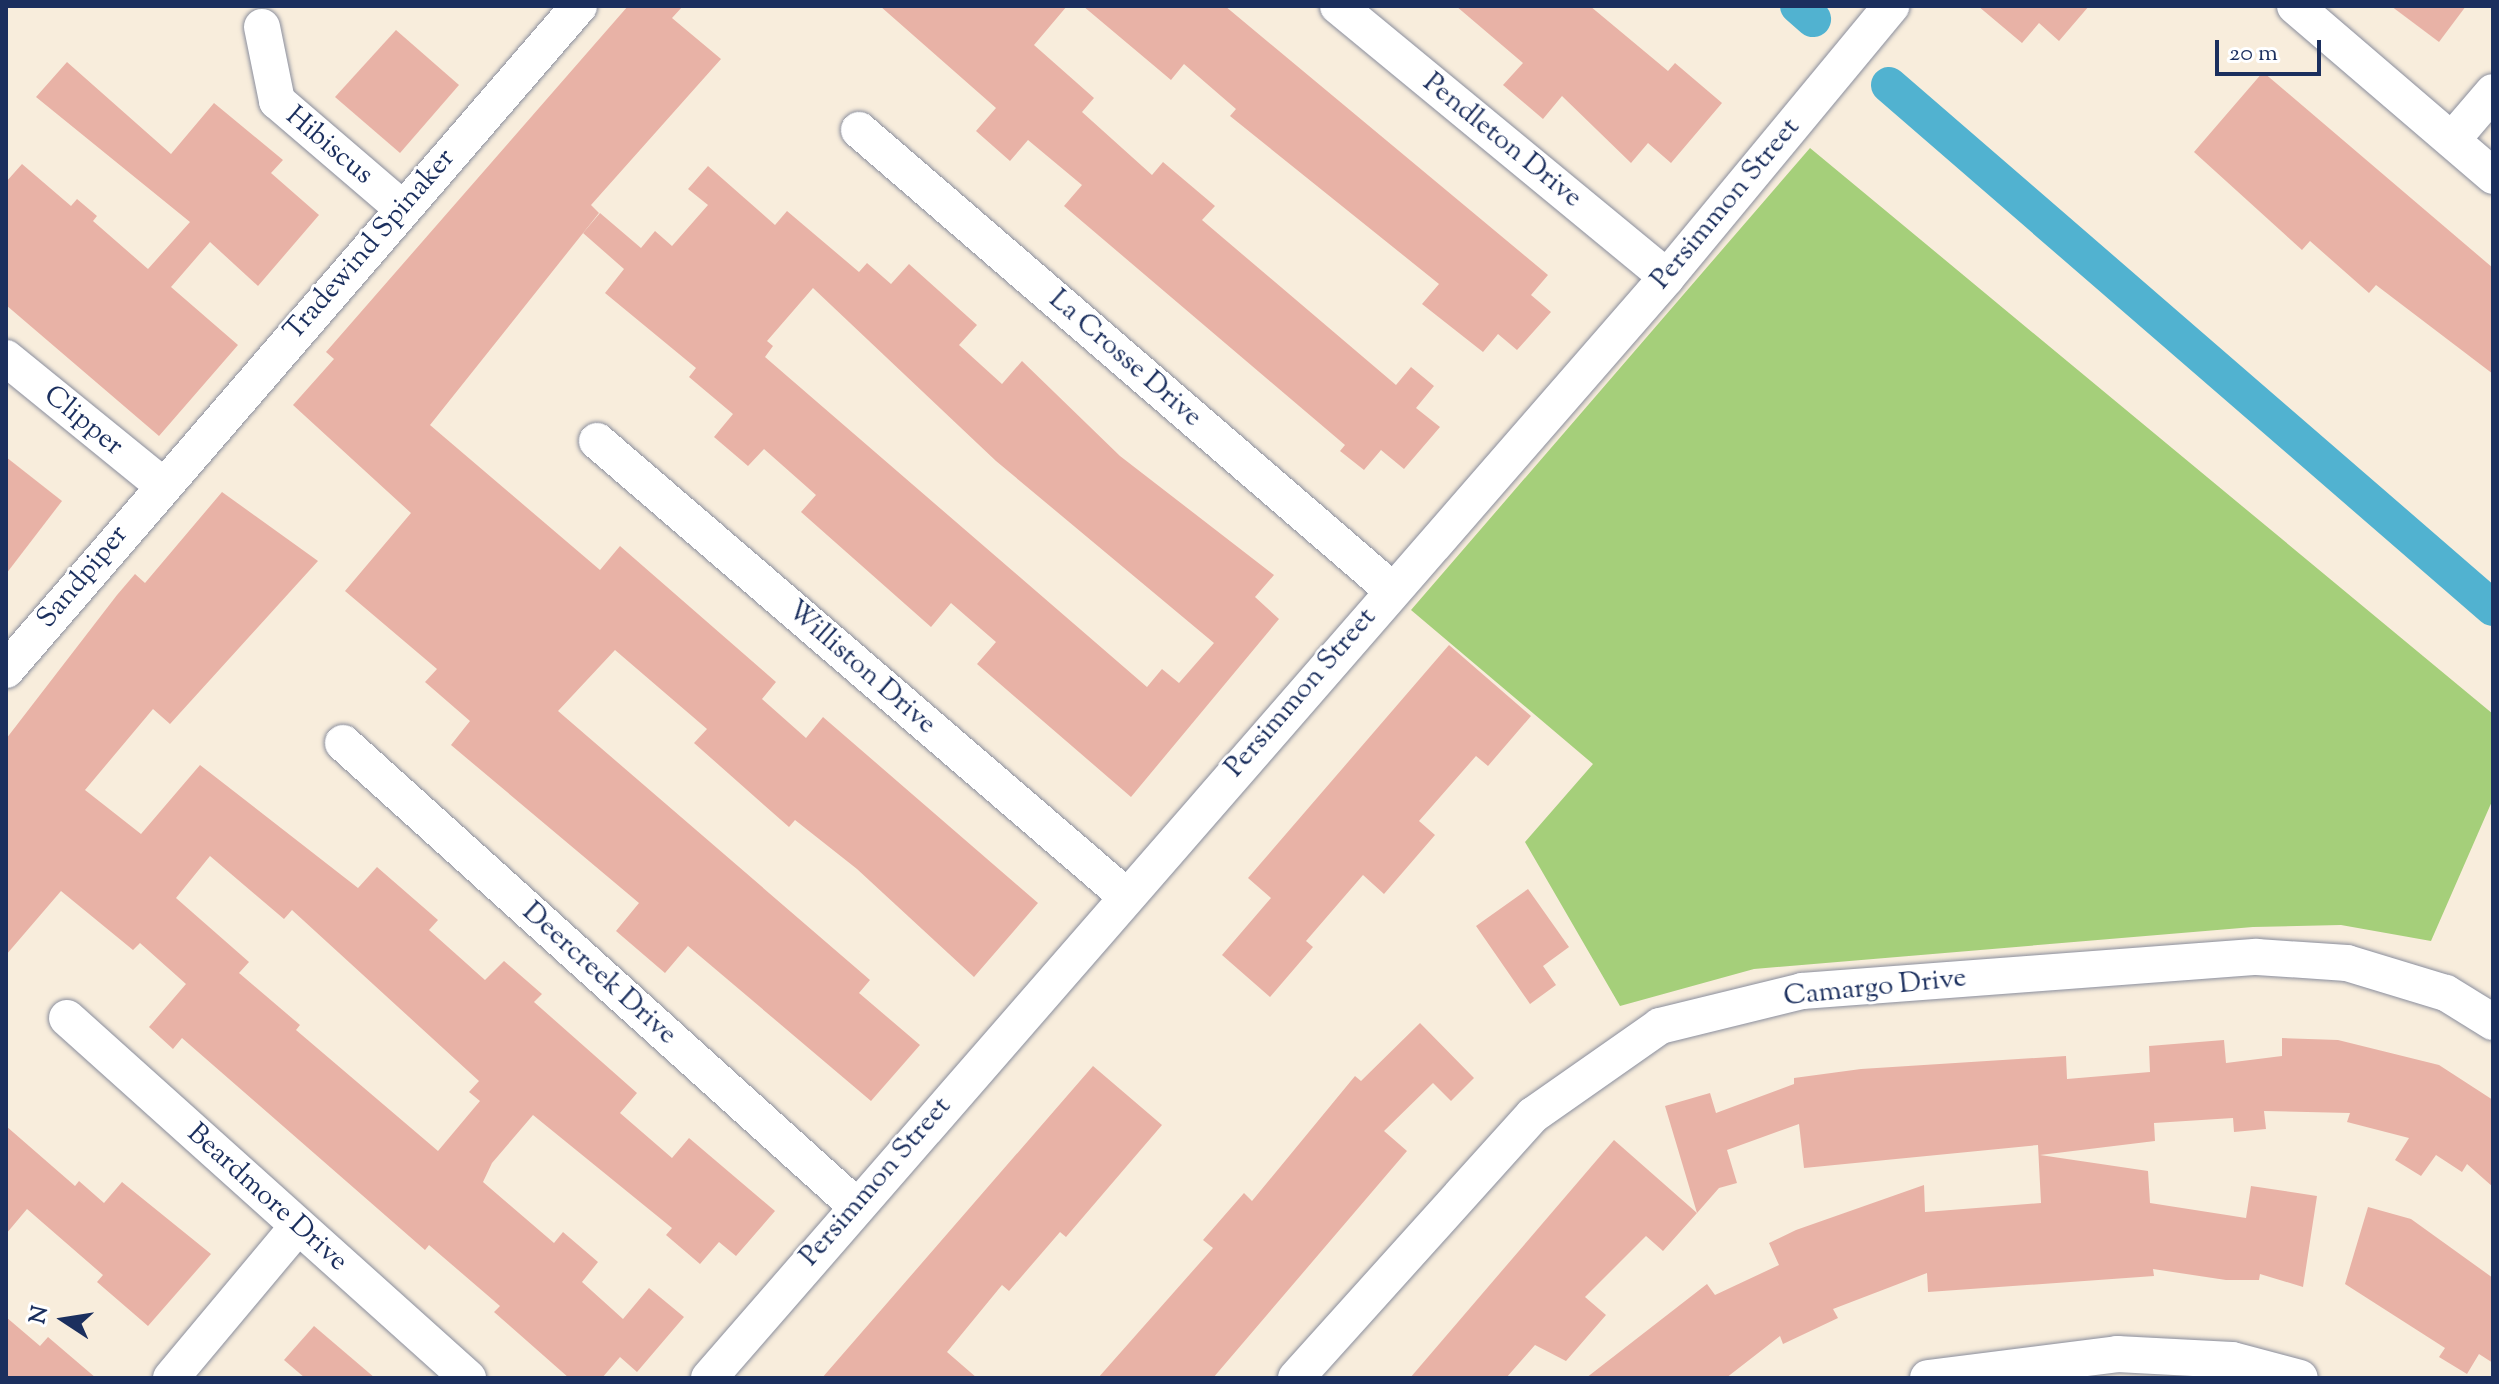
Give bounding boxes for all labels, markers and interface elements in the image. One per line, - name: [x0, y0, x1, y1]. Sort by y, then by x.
- scale bar: [2219, 24, 2325, 74]
- text: 20 m: [2229, 37, 2278, 71]
- street label: Pendleton Drive: [1416, 67, 1588, 215]
- street label: Hibiscus: [278, 100, 380, 192]
- street label: Persimmon Street: [1645, 112, 1807, 296]
- street label: Tradewind Spinaker: [278, 142, 462, 348]
- street label: La Crosse Drive: [1041, 283, 1209, 435]
- street label: Clipper: [36, 379, 130, 463]
- street label: Sandpiper: [30, 519, 136, 635]
- street label: Williston Drive: [780, 594, 942, 742]
- street label: Persimmon Street: [1218, 602, 1384, 784]
- street label: Deercreek Drive: [515, 896, 683, 1052]
- street label: Camargo Drive: [1782, 962, 1968, 1014]
- street label: Persimmon Street: [793, 1091, 959, 1273]
- street label: Beardmore Drive: [180, 1117, 354, 1279]
- north arrow: [24, 1280, 104, 1360]
- text: N: [23, 1303, 58, 1327]

